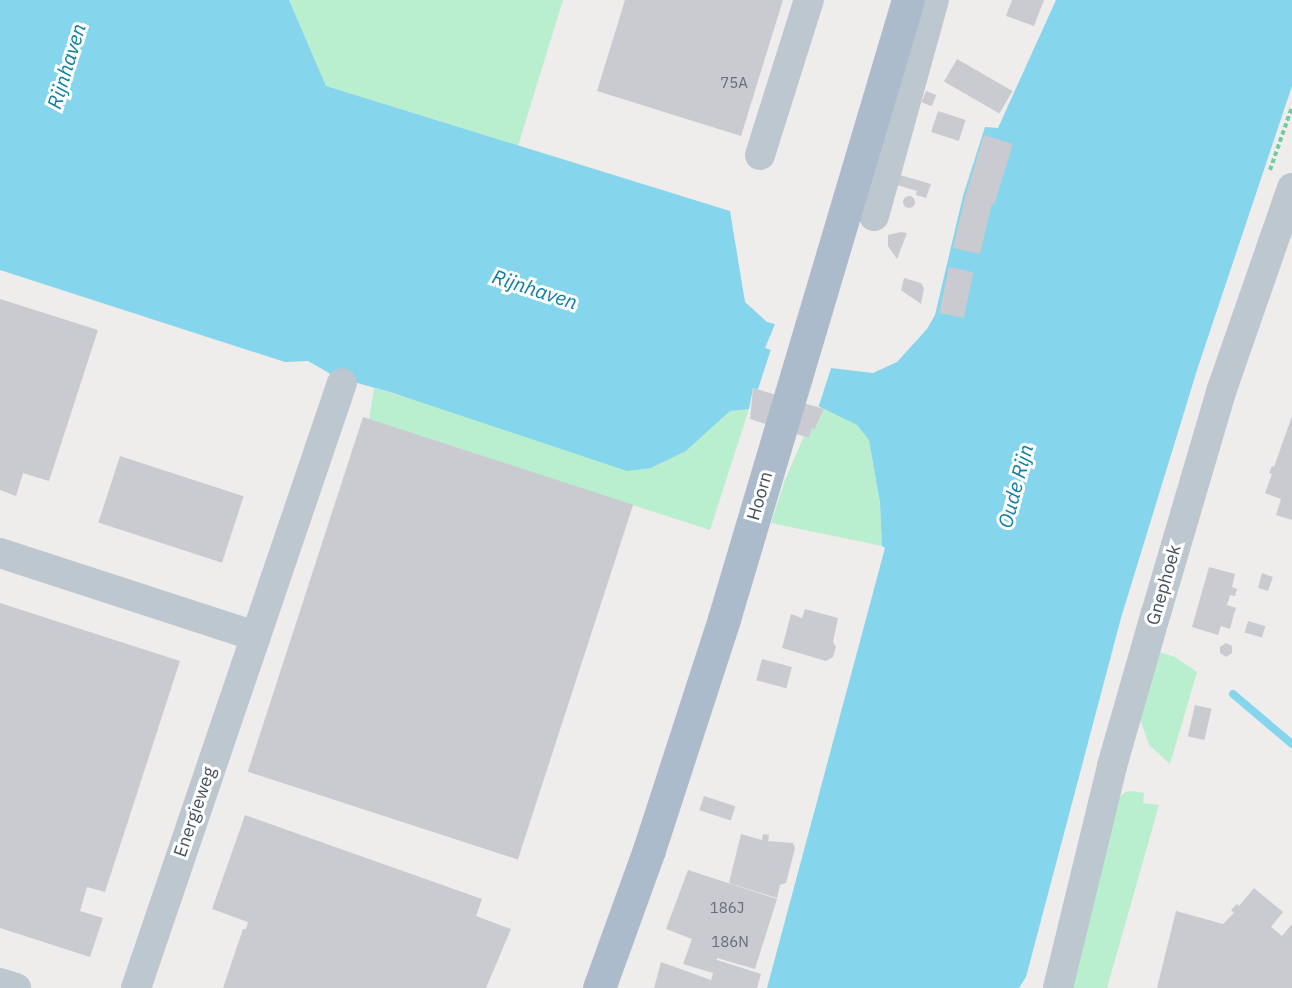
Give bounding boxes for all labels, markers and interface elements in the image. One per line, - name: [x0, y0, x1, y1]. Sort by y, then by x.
- water label: Rijnhaven: [42, 20, 90, 112]
- house number: 75A: [720, 74, 748, 92]
- water label: Rijnhaven: [489, 264, 581, 314]
- water label: Oude Rijn: [992, 442, 1038, 530]
- street label: Hoorn: [743, 469, 777, 523]
- street label: Gnephoek: [1142, 542, 1186, 628]
- street label: Energieweg: [170, 764, 220, 860]
- house number: 186J: [710, 899, 744, 917]
- house number: 186N: [711, 933, 749, 951]

